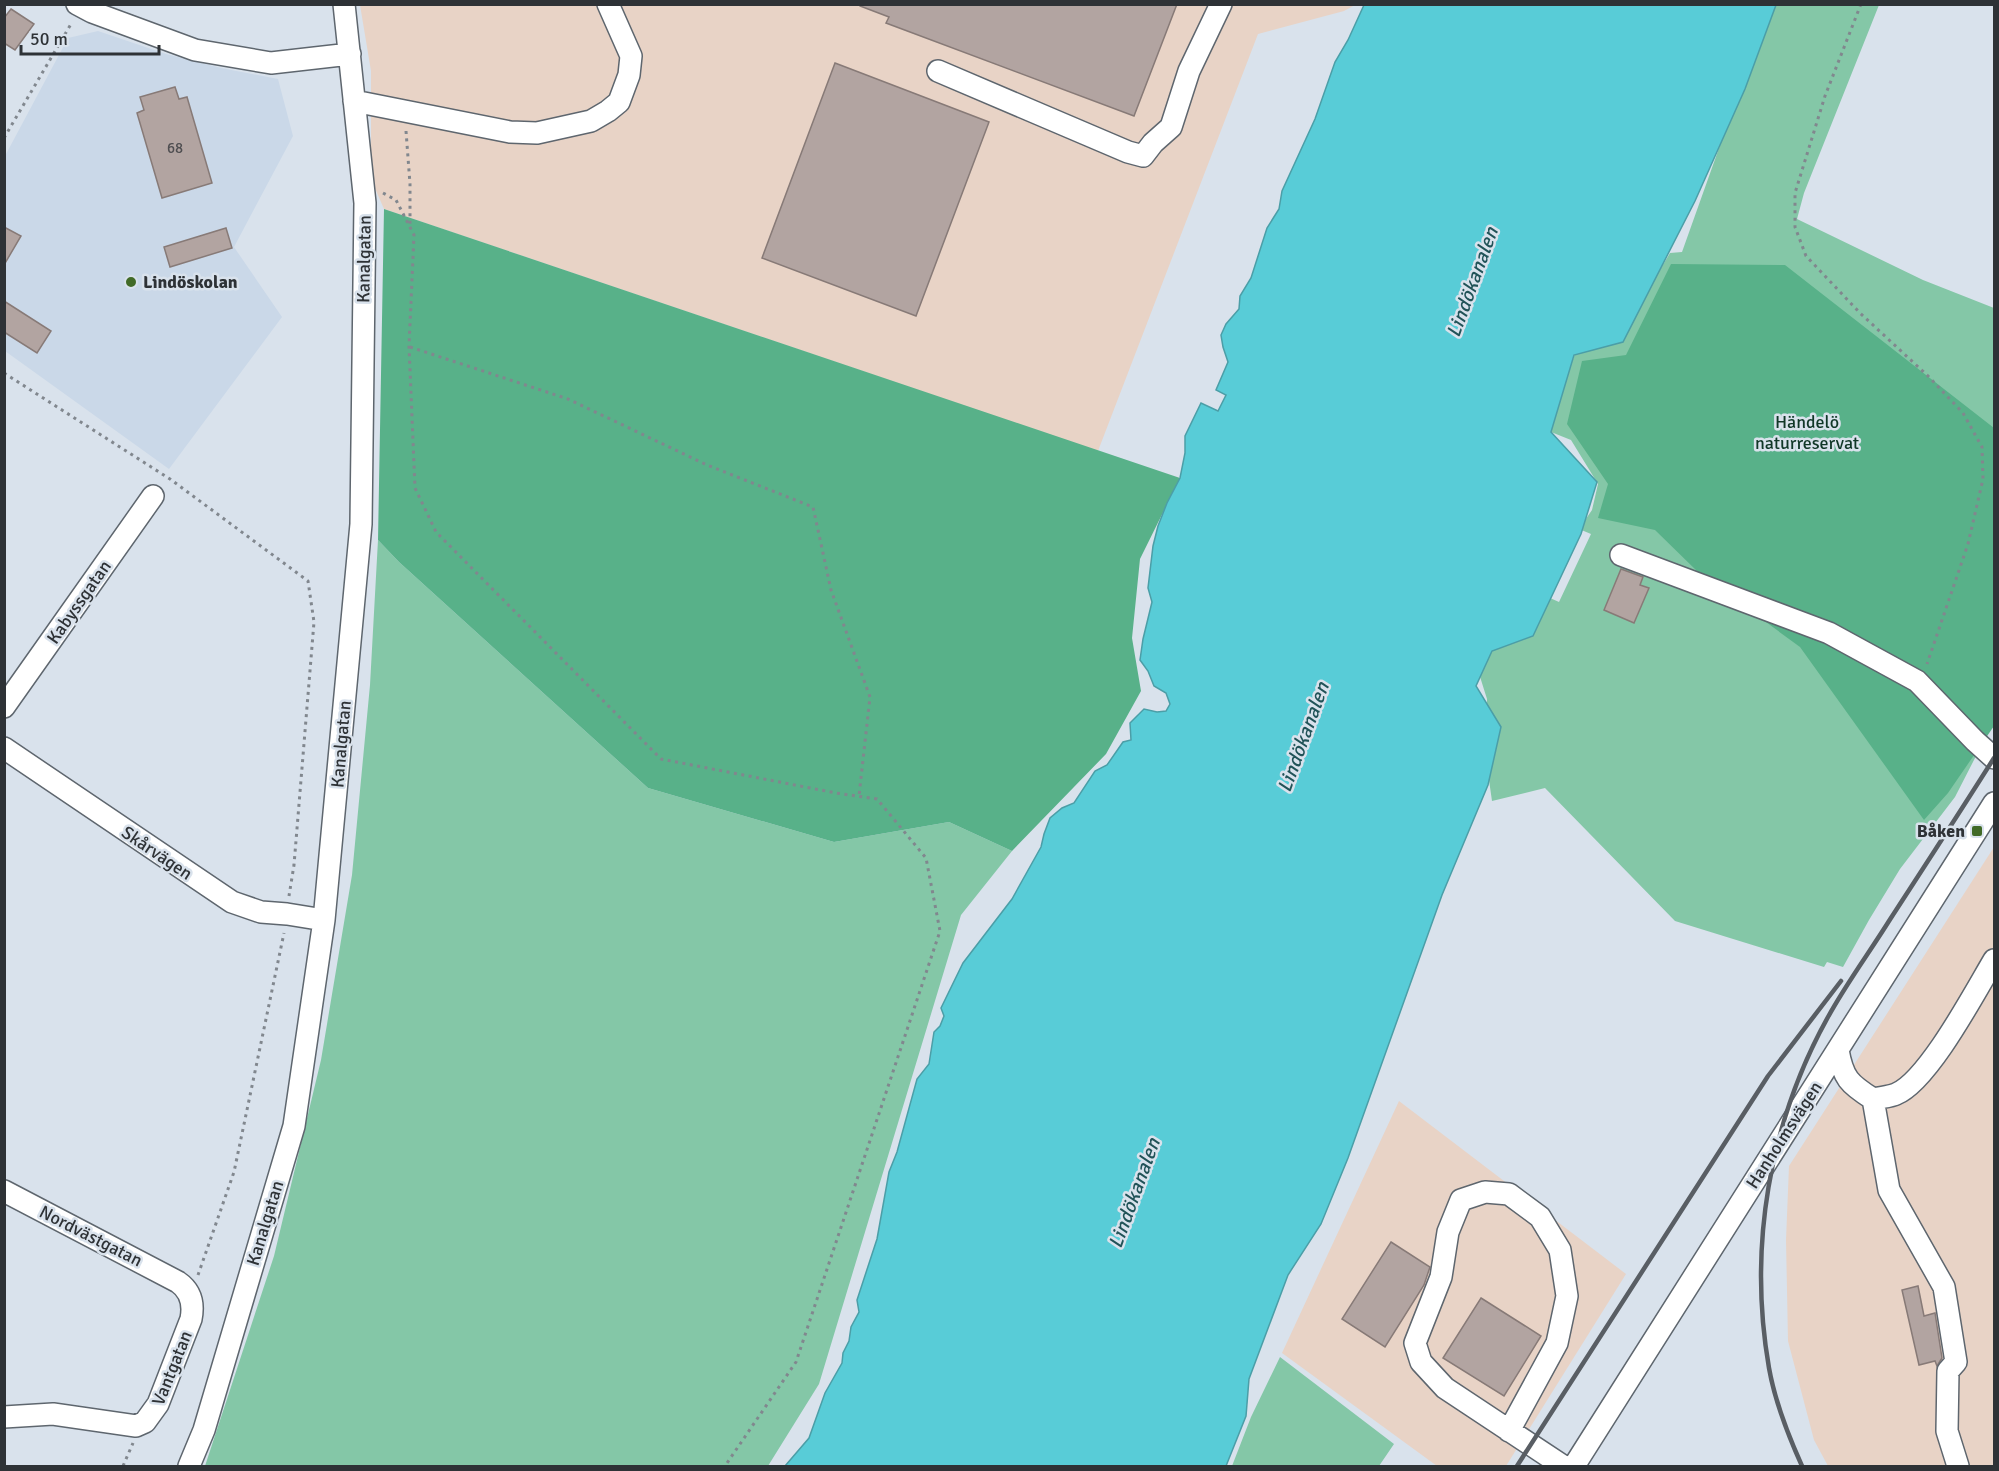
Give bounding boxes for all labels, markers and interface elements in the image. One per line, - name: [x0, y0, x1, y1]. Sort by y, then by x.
- scale bar: [21, 18, 159, 56]
- text: 50 m: [30, 28, 68, 50]
- house number: 68: [167, 139, 183, 157]
- street label: Kanalgatan: [352, 215, 376, 303]
- water label: Lindökanalen: [1441, 223, 1504, 341]
- place label: Lindöskolan: [143, 271, 238, 293]
- marker: Lindöskolan: [124, 275, 138, 289]
- park label: Händelö naturreservat: [1755, 411, 1859, 454]
- street label: Kabyssgatan: [42, 556, 116, 648]
- water label: Lindökanalen: [1272, 678, 1335, 796]
- street label: Kanalgatan: [326, 699, 356, 789]
- place label: Båken: [1917, 820, 1965, 842]
- street label: Skårvägen: [117, 821, 197, 885]
- marker: Båken: [1970, 824, 1984, 838]
- street label: Hanholmsvägen: [1741, 1077, 1827, 1193]
- water label: Lindökanalen: [1103, 1134, 1166, 1252]
- street label: Kanalgatan: [242, 1178, 288, 1268]
- street label: Nordvästgatan: [36, 1201, 146, 1271]
- street label: Vantgatan: [147, 1327, 197, 1409]

